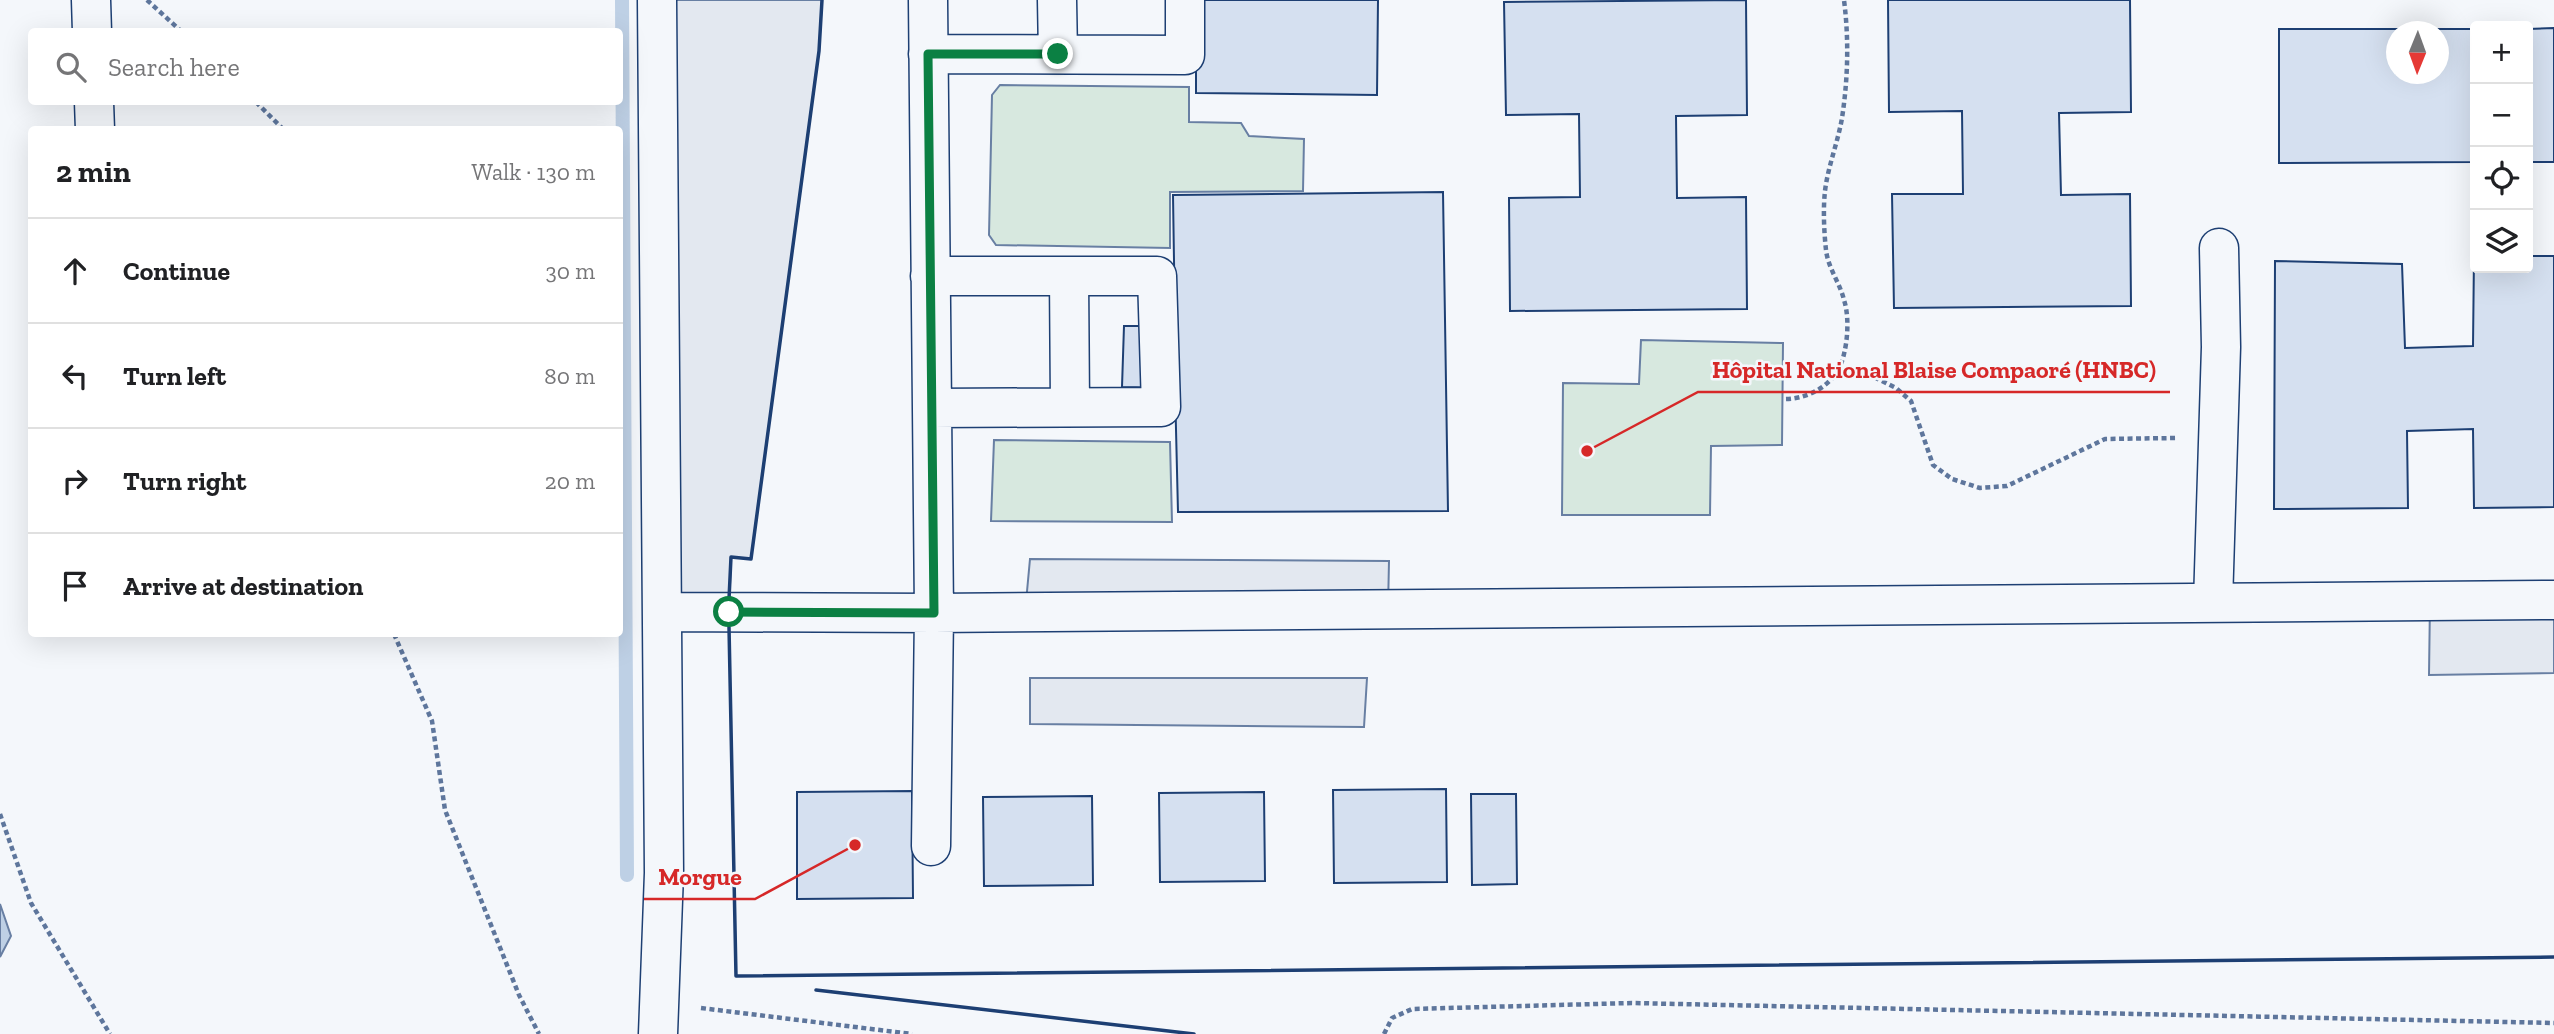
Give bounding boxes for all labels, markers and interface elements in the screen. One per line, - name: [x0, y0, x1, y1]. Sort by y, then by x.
- north arrow: [2386, 21, 2449, 84]
- map controls: [2470, 21, 2533, 273]
- button: +: [2470, 21, 2533, 84]
- search box: [28, 28, 623, 105]
- route end: [1042, 38, 1073, 69]
- icon: search: [52, 48, 90, 86]
- text: Search here: [108, 51, 240, 83]
- button: −: [2470, 84, 2533, 147]
- button: locate: [2470, 147, 2533, 210]
- text: 2 min: [56, 154, 131, 190]
- text: Walk · 130 m: [471, 158, 595, 186]
- button: layers: [2470, 210, 2533, 273]
- icon: ahead: [56, 252, 94, 290]
- text: Continue: [123, 255, 230, 287]
- text: 30 m: [545, 257, 595, 285]
- callout: Hôpital National Blaise Compaoré (HNBC): [1698, 347, 2170, 392]
- text: Hôpital National Blaise Compaoré (HNBC): [1712, 355, 2156, 384]
- icon: left: [56, 357, 94, 395]
- text: Turn left: [123, 360, 226, 392]
- text: 80 m: [544, 362, 595, 390]
- icon: right: [56, 462, 94, 500]
- text: Turn right: [123, 465, 246, 497]
- text: 20 m: [545, 467, 595, 495]
- icon: arrive: [56, 567, 94, 605]
- text: Arrive at destination: [123, 570, 363, 602]
- route start: [713, 596, 744, 627]
- callout: Morgue: [644, 854, 755, 899]
- text: Morgue: [658, 862, 742, 891]

